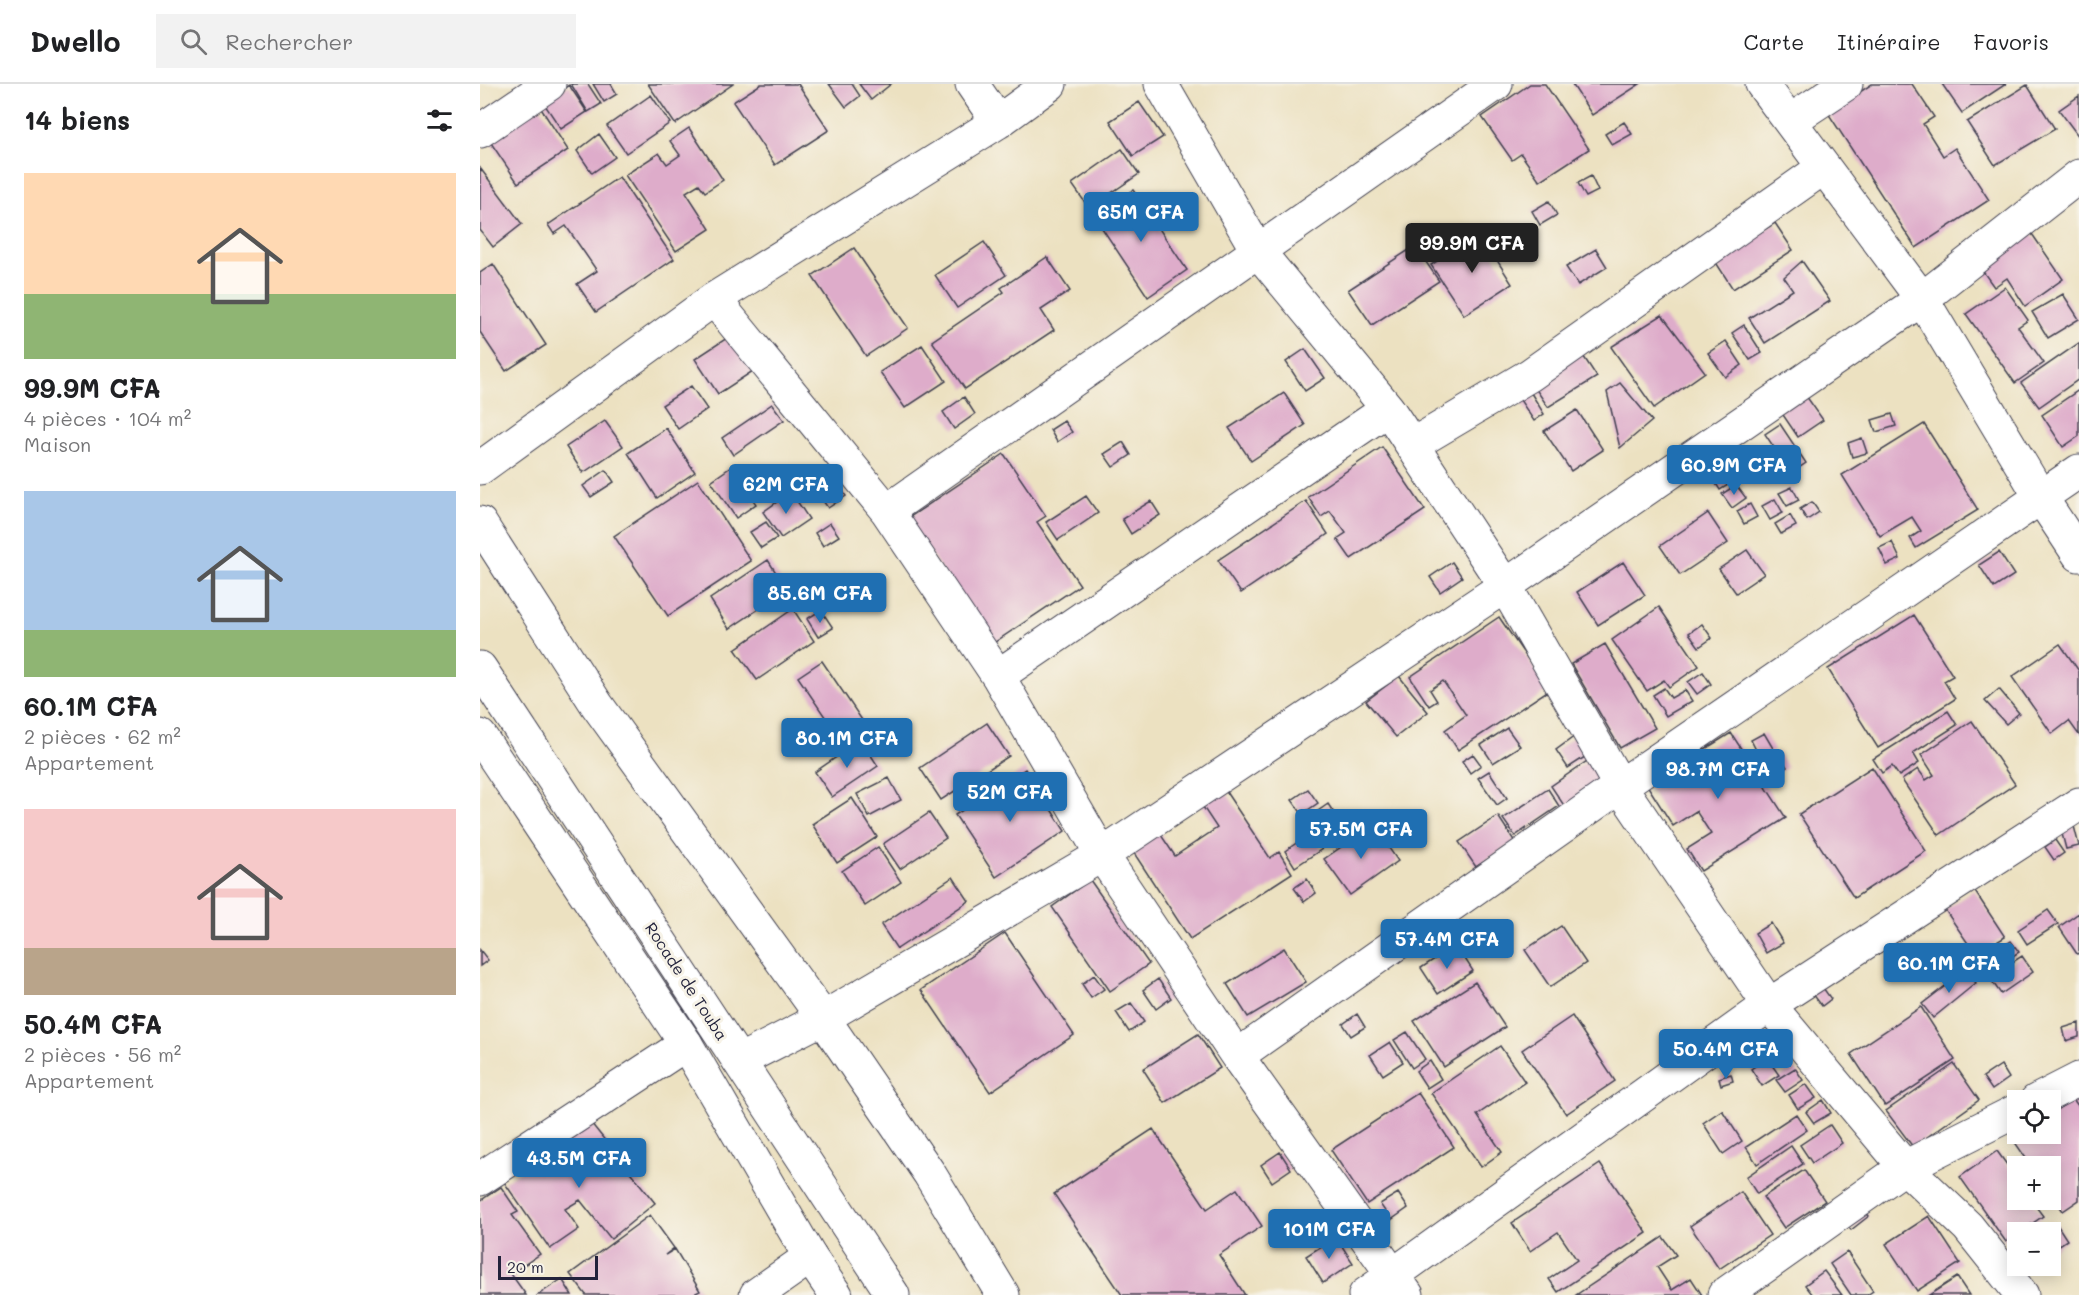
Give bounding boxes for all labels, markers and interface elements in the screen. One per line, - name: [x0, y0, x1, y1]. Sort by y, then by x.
- search box: [156, 14, 576, 68]
- text: Dwello: [30, 23, 120, 59]
- icon: search: [177, 25, 210, 58]
- text: Rechercher: [225, 27, 353, 56]
- text: Carte: [1743, 28, 1804, 55]
- text: Itinéraire: [1837, 28, 1940, 55]
- text: Favoris: [1973, 28, 2049, 55]
- text: 14 biens: [24, 103, 130, 137]
- icon: filters: [423, 104, 456, 137]
- pin: 65M CFA: [1086, 192, 1196, 243]
- text: 65M CFA: [1098, 198, 1184, 224]
- icon: home: [186, 212, 294, 320]
- pin: 99.9M CFA: [1403, 223, 1541, 274]
- text: 99.9M CFA: [1419, 229, 1525, 255]
- text: 99.9M CFA: [24, 371, 161, 405]
- text: 4 pièces · 104 m²: [24, 405, 191, 431]
- text: Maison: [24, 431, 91, 457]
- pin: 60.9M CFA: [1665, 445, 1803, 496]
- text: 60.9M CFA: [1681, 451, 1787, 477]
- pin: 62M CFA: [731, 464, 841, 515]
- text: 62M CFA: [743, 470, 829, 496]
- icon: home: [186, 530, 294, 638]
- pin: 85.6M CFA: [751, 573, 889, 624]
- text: 85.6M CFA: [767, 579, 873, 605]
- text: 60.1M CFA: [24, 689, 158, 723]
- pin: 80.1M CFA: [778, 718, 916, 769]
- text: 2 pièces · 62 m²: [24, 723, 181, 749]
- text: 80.1M CFA: [795, 724, 899, 750]
- text: Appartement: [24, 749, 154, 775]
- pin: 98.7M CFA: [1649, 749, 1787, 800]
- text: 98.7M CFA: [1666, 755, 1770, 781]
- pin: 52M CFA: [955, 772, 1065, 823]
- text: 52M CFA: [967, 778, 1053, 804]
- pin: 57.5M CFA: [1292, 809, 1430, 860]
- text: 57.5M CFA: [1309, 815, 1413, 841]
- icon: home: [186, 848, 294, 956]
- street label: Rocade de Touba: [641, 918, 733, 1044]
- pin: 57.4M CFA: [1378, 919, 1516, 970]
- text: 57.4M CFA: [1395, 925, 1499, 951]
- pin: 60.1M CFA: [1880, 943, 2018, 994]
- text: 60.1M CFA: [1898, 949, 2000, 975]
- text: 50.4M CFA: [24, 1007, 162, 1041]
- pin: 50.4M CFA: [1657, 1029, 1795, 1080]
- text: 50.4M CFA: [1673, 1035, 1779, 1061]
- text: 2 pièces · 56 m²: [24, 1041, 181, 1067]
- text: Appartement: [24, 1067, 154, 1093]
- map controls: [2007, 1090, 2061, 1276]
- button: locate: [2007, 1090, 2061, 1144]
- pin: 43.5M CFA: [510, 1138, 648, 1189]
- text: 43.5M CFA: [526, 1144, 632, 1170]
- button: +: [2007, 1156, 2061, 1210]
- pin: 101M CFA: [1267, 1209, 1391, 1260]
- text: 101M CFA: [1282, 1215, 1376, 1241]
- button: −: [2007, 1222, 2061, 1276]
- scale bar: [498, 1253, 598, 1280]
- text: 20 m: [507, 1256, 544, 1277]

